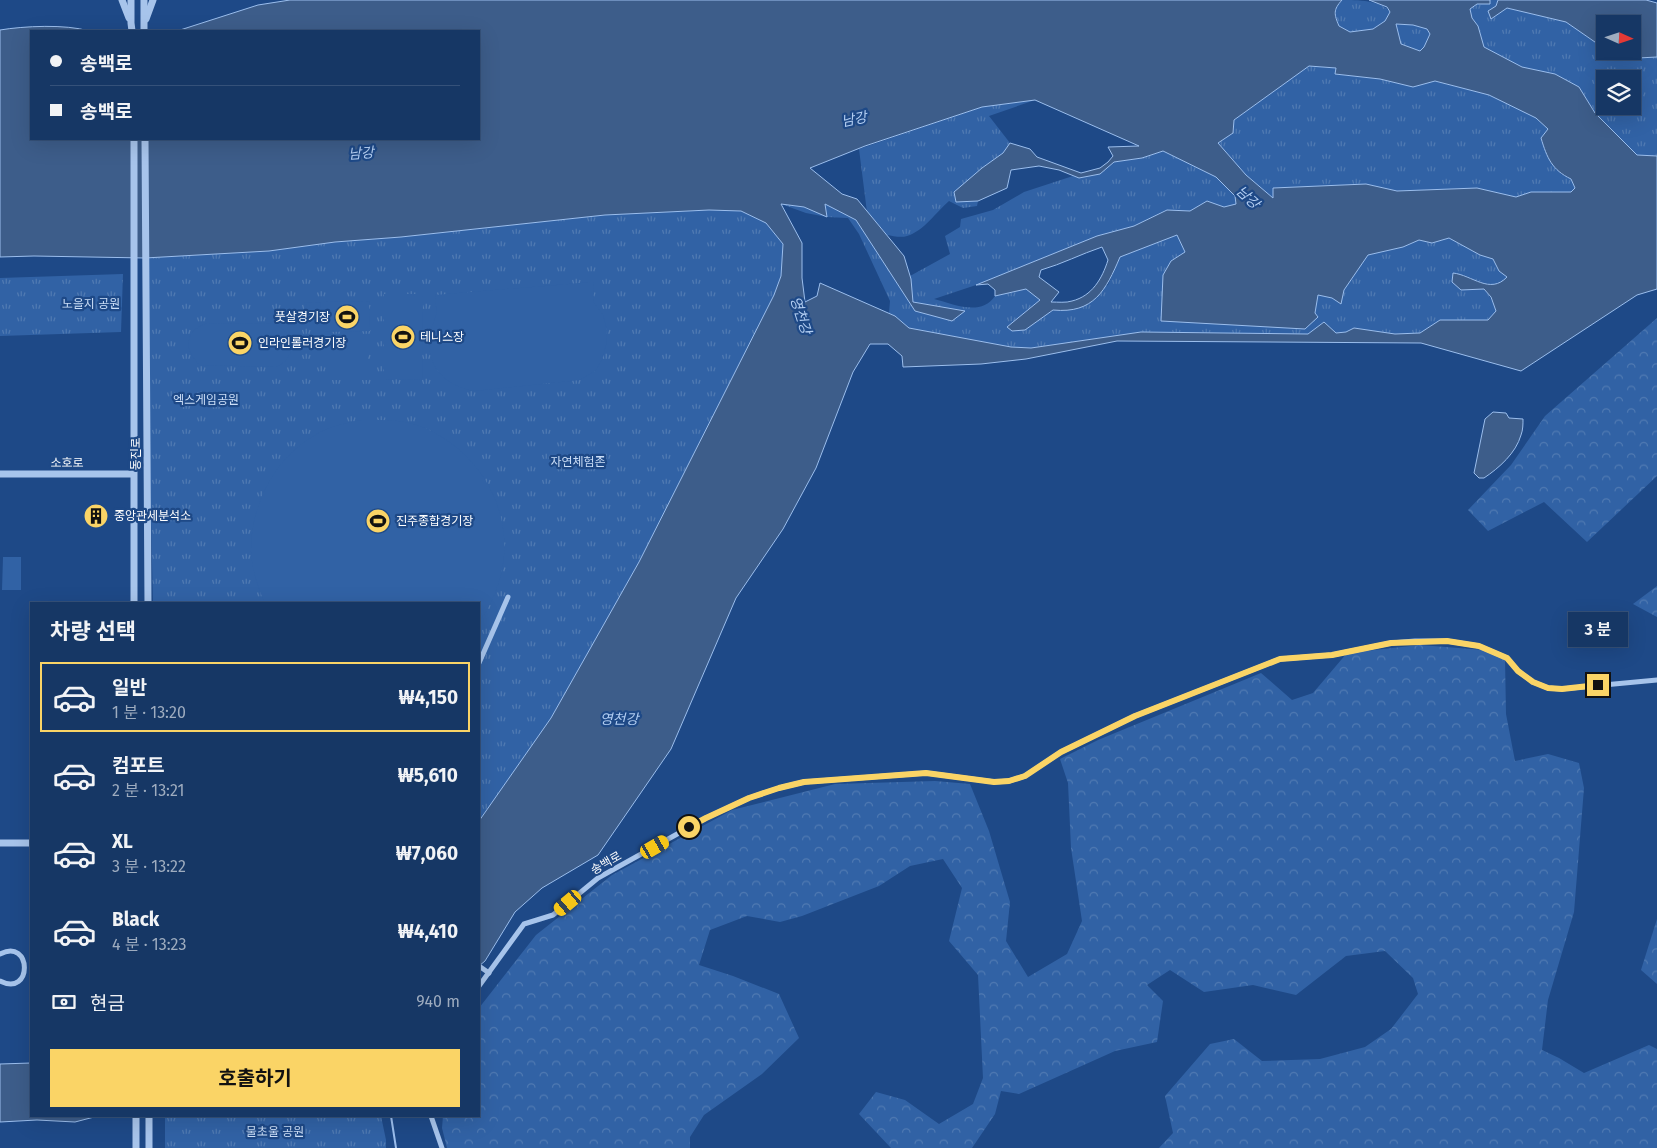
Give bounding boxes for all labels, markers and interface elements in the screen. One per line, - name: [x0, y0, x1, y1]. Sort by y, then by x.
- north arrow: [1596, 15, 1641, 60]
- map controls: [1596, 15, 1641, 115]
- text: 송백로: [80, 52, 132, 75]
- button: layers: [1596, 70, 1641, 115]
- text: 송백로: [80, 100, 132, 123]
- water label: 남강: [840, 108, 871, 130]
- water label: 남강: [348, 144, 377, 163]
- water label: 남강: [1232, 182, 1264, 214]
- water label: 영천강: [786, 294, 815, 338]
- park label: 노을지 공원: [62, 297, 120, 311]
- sports icon: 풋살경기장: [334, 304, 360, 330]
- place label: 풋살경기장: [275, 310, 330, 324]
- sports icon: 테니스장: [390, 324, 416, 350]
- sports icon: 인라인롤러경기장: [227, 330, 253, 356]
- place label: 테니스장: [420, 330, 464, 344]
- place label: 인라인롤러경기장: [258, 336, 346, 350]
- park label: 엑스게임공원: [173, 393, 239, 407]
- street label: 동진로: [129, 437, 143, 471]
- park label: 자연체험존: [550, 455, 606, 469]
- street label: 소호로: [50, 456, 84, 470]
- building icon: 중앙관세분석소: [83, 503, 109, 529]
- sports icon: 진주종합경기장: [365, 508, 391, 534]
- place label: 중앙관세분석소: [114, 509, 191, 523]
- place label: 진주종합경기장: [396, 514, 473, 528]
- callout: 3 분: [1568, 612, 1628, 648]
- text: 차량 선택: [50, 618, 136, 645]
- text: 3 분: [1585, 620, 1611, 639]
- route end: [1587, 674, 1609, 696]
- icon: car: [52, 675, 97, 720]
- text: 일반: [112, 676, 147, 699]
- text: ₩4,150: [398, 686, 458, 709]
- text: 1 분 · 13:20: [112, 703, 186, 722]
- water label: 영천강: [600, 711, 640, 728]
- icon: car: [52, 753, 97, 798]
- text: 컴포트: [112, 754, 164, 777]
- text: ₩5,610: [398, 764, 458, 787]
- text: 2 분 · 13:21: [112, 781, 184, 800]
- route start: [678, 816, 700, 838]
- text: XL: [112, 830, 133, 853]
- icon: car: [52, 831, 97, 876]
- car: [638, 833, 671, 861]
- text: ₩7,060: [396, 842, 458, 865]
- street label: 송백로: [588, 849, 624, 877]
- text: 3 분 · 13:22: [112, 857, 186, 876]
- car: [551, 888, 584, 918]
- text: Black: [112, 908, 159, 931]
- icon: car: [52, 909, 97, 954]
- text: ₩4,410: [398, 920, 458, 943]
- text: 4 분 · 13:23: [112, 935, 186, 954]
- icon: cash: [50, 988, 78, 1016]
- text: 현금: [90, 992, 125, 1015]
- text: 940 m: [416, 992, 460, 1011]
- button: 호출하기: [50, 1049, 460, 1107]
- park label: 물초울 공원: [246, 1125, 304, 1139]

